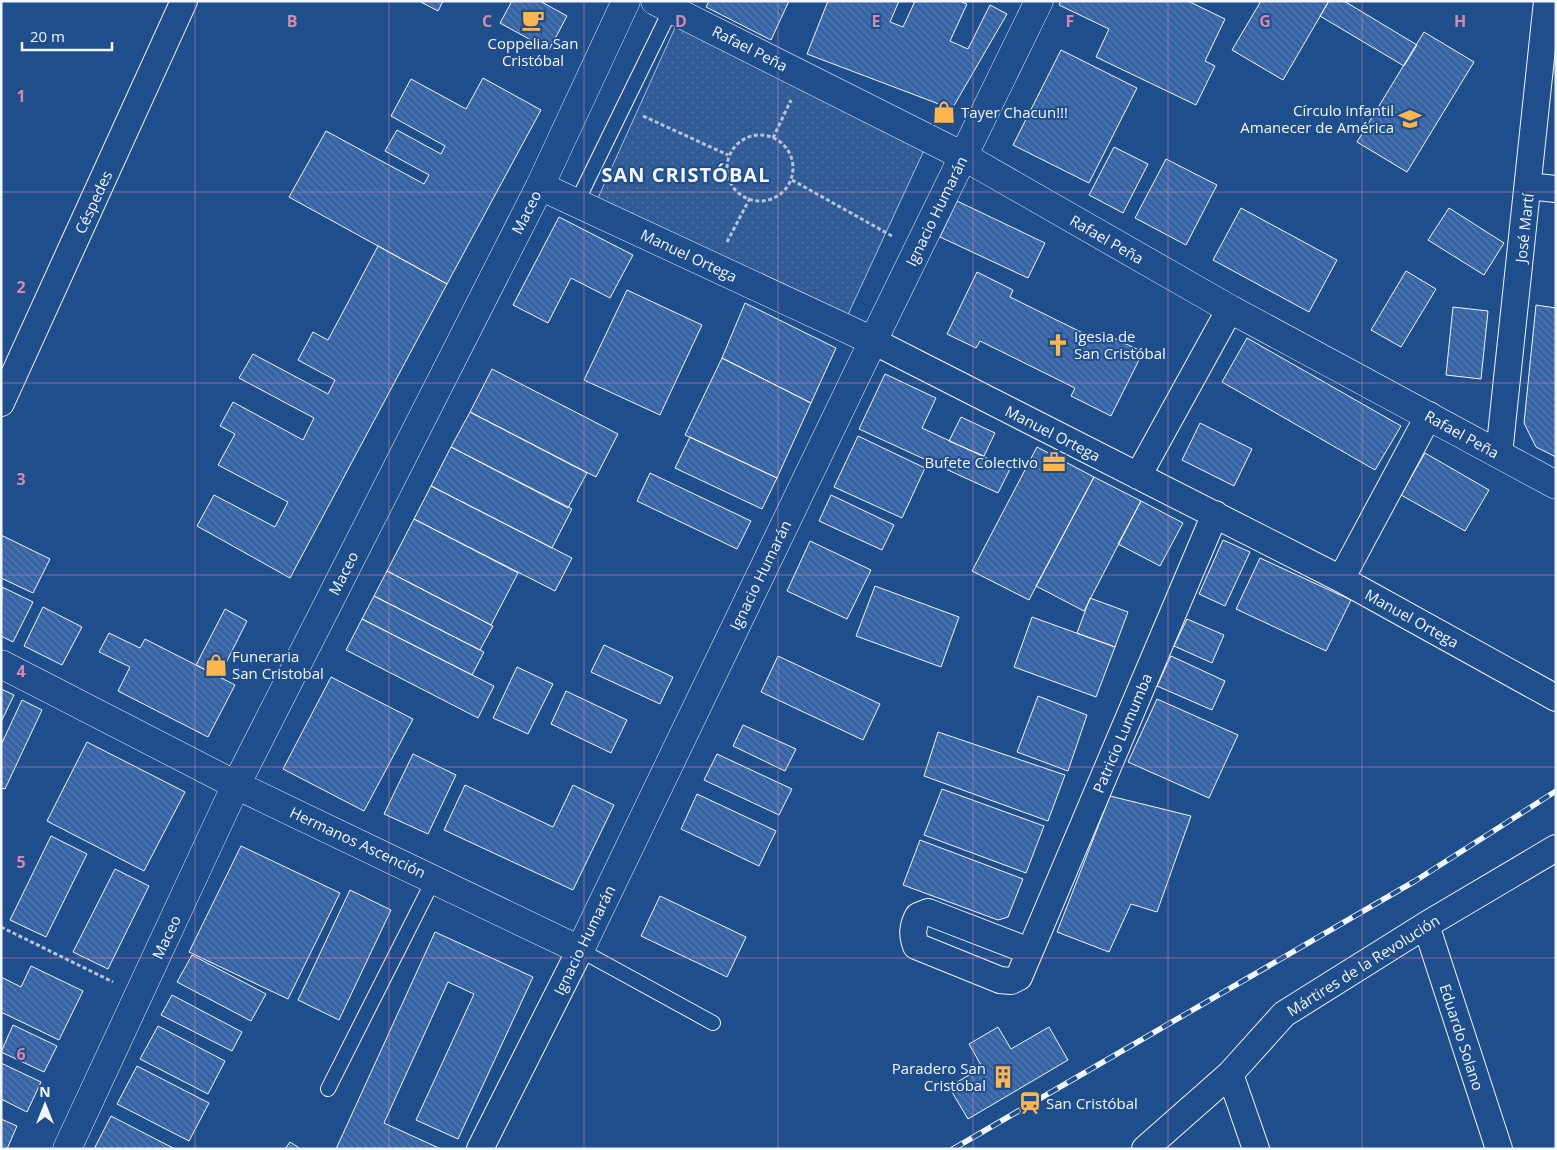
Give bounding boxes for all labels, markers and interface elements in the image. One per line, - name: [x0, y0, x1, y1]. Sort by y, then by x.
- cafe icon: Coppelia San Cristóbal: [520, 7, 546, 33]
- text: B: [287, 10, 297, 32]
- text: C: [482, 10, 492, 32]
- text: D: [675, 10, 687, 32]
- text: E: [872, 10, 881, 32]
- text: F: [1066, 10, 1074, 32]
- text: G: [1259, 10, 1271, 32]
- text: H: [1454, 10, 1466, 32]
- scale bar: [22, 20, 112, 52]
- street label: Rafael Peña: [709, 20, 791, 76]
- text: 20 m: [30, 26, 65, 46]
- place label: Coppelia San Cristóbal: [488, 33, 578, 70]
- text: 1: [16, 85, 26, 107]
- shop icon: Tayer Chacun!!!: [931, 99, 957, 125]
- place label: Círculo infantil Amanecer de América: [1240, 100, 1394, 137]
- place label: Tayer Chacun!!!: [961, 102, 1068, 122]
- school or university icon: Círculo infantil Amanecer de América: [1397, 106, 1423, 132]
- street label: Ignacio Humarán: [901, 153, 971, 269]
- district label: SAN CRISTÓBAL: [602, 161, 770, 188]
- street label: Céspedes: [70, 167, 116, 237]
- street label: Maceo: [507, 187, 545, 237]
- street label: José Martí: [1510, 191, 1538, 266]
- street label: Rafael Peña: [1066, 210, 1148, 268]
- street label: Manuel Ortega: [637, 224, 741, 286]
- text: 2: [16, 276, 26, 298]
- place label: Igesia de San Cristóbal: [1074, 326, 1166, 363]
- church icon: Igesia de San Cristóbal: [1045, 332, 1071, 358]
- street label: Manuel Ortega: [1002, 400, 1104, 466]
- street label: Rafael Peña: [1421, 405, 1503, 463]
- office icon: Bufete Colectivo: [1041, 449, 1067, 475]
- place label: Bufete Colectivo: [924, 452, 1038, 472]
- text: 3: [16, 468, 26, 490]
- street label: Ignacio Humarán: [725, 517, 795, 633]
- street label: Maceo: [324, 548, 362, 598]
- street label: Manuel Ortega: [1362, 584, 1462, 652]
- place label: Funeraria San Cristobal: [232, 646, 324, 683]
- shop icon: Funeraria San Cristobal: [203, 652, 229, 678]
- text: 4: [16, 660, 26, 682]
- street label: Patricio Lumumba: [1088, 670, 1156, 796]
- street label: Hermanos Ascención: [287, 802, 429, 882]
- text: 5: [16, 851, 26, 873]
- street label: Ignacio Humarán: [549, 882, 619, 998]
- street label: Mártires de la Revolución: [1283, 910, 1443, 1020]
- street label: Maceo: [147, 912, 185, 962]
- street label: Eduardo Solano: [1435, 981, 1489, 1093]
- text: 6: [16, 1043, 26, 1065]
- place label: Paradero San Cristobal: [892, 1058, 986, 1095]
- building icon: Paradero San Cristobal: [990, 1064, 1016, 1090]
- north arrow: [20, 1080, 70, 1130]
- text: N: [39, 1082, 51, 1101]
- station icon: San Cristóbal: [1017, 1090, 1043, 1116]
- place label: San Cristóbal: [1046, 1093, 1138, 1113]

